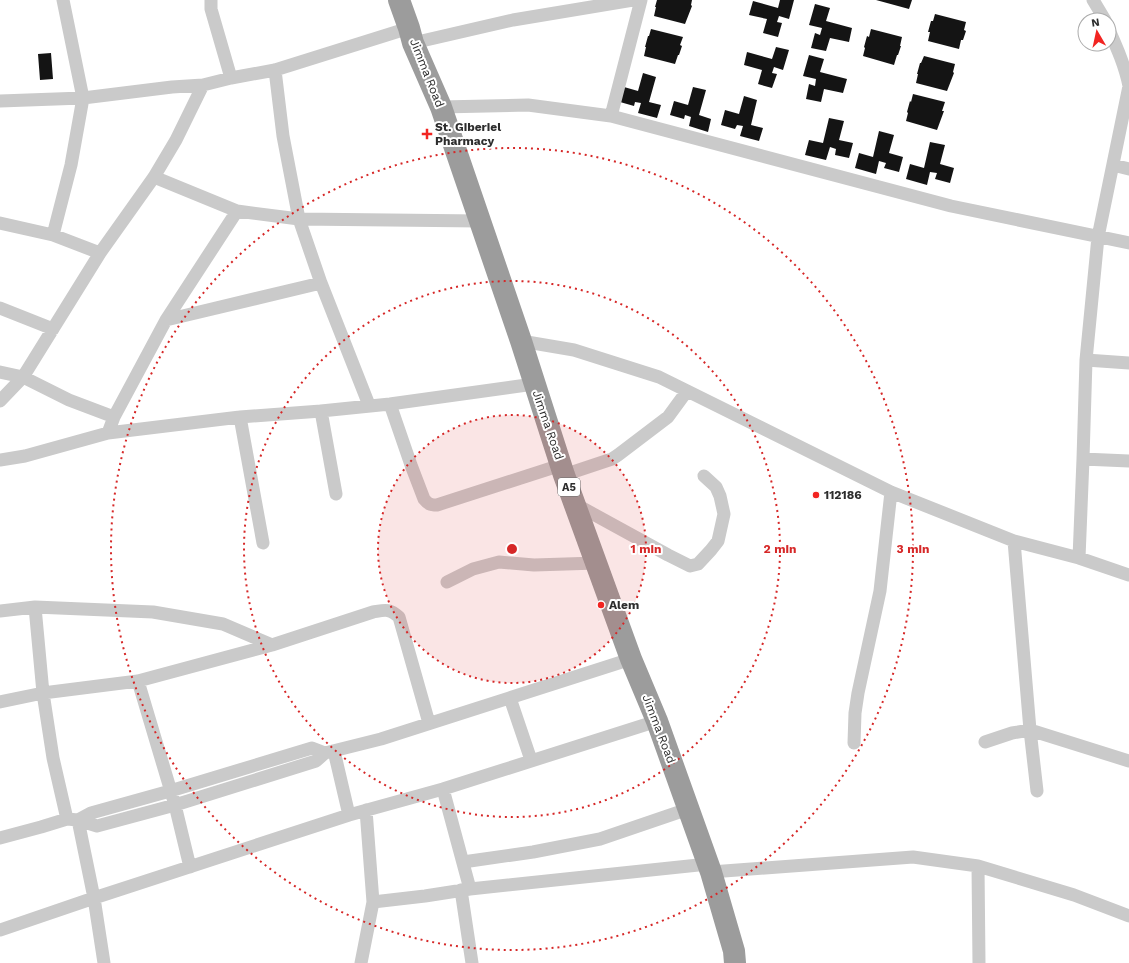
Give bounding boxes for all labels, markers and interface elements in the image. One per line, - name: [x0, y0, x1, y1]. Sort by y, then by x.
- north arrow: [1077, 12, 1117, 52]
- text: N: [1090, 16, 1101, 30]
- street label: Jimma Road: [407, 37, 447, 109]
- place label: St. Giberiel Pharmacy: [435, 120, 501, 148]
- marker: St. Giberiel Pharmacy: [422, 129, 432, 139]
- street label: Jimma Road: [530, 388, 566, 462]
- road number: A5: [558, 478, 580, 496]
- place label: 112186: [824, 488, 862, 502]
- marker: 112186: [811, 490, 821, 500]
- centre of rings: [505, 542, 519, 556]
- text: 1 min: [631, 542, 661, 556]
- text: 2 min: [764, 542, 796, 556]
- text: 3 min: [897, 542, 929, 556]
- place label: Alem: [609, 598, 639, 612]
- marker: Alem: [596, 600, 606, 610]
- street label: Jimma Road: [639, 693, 679, 765]

